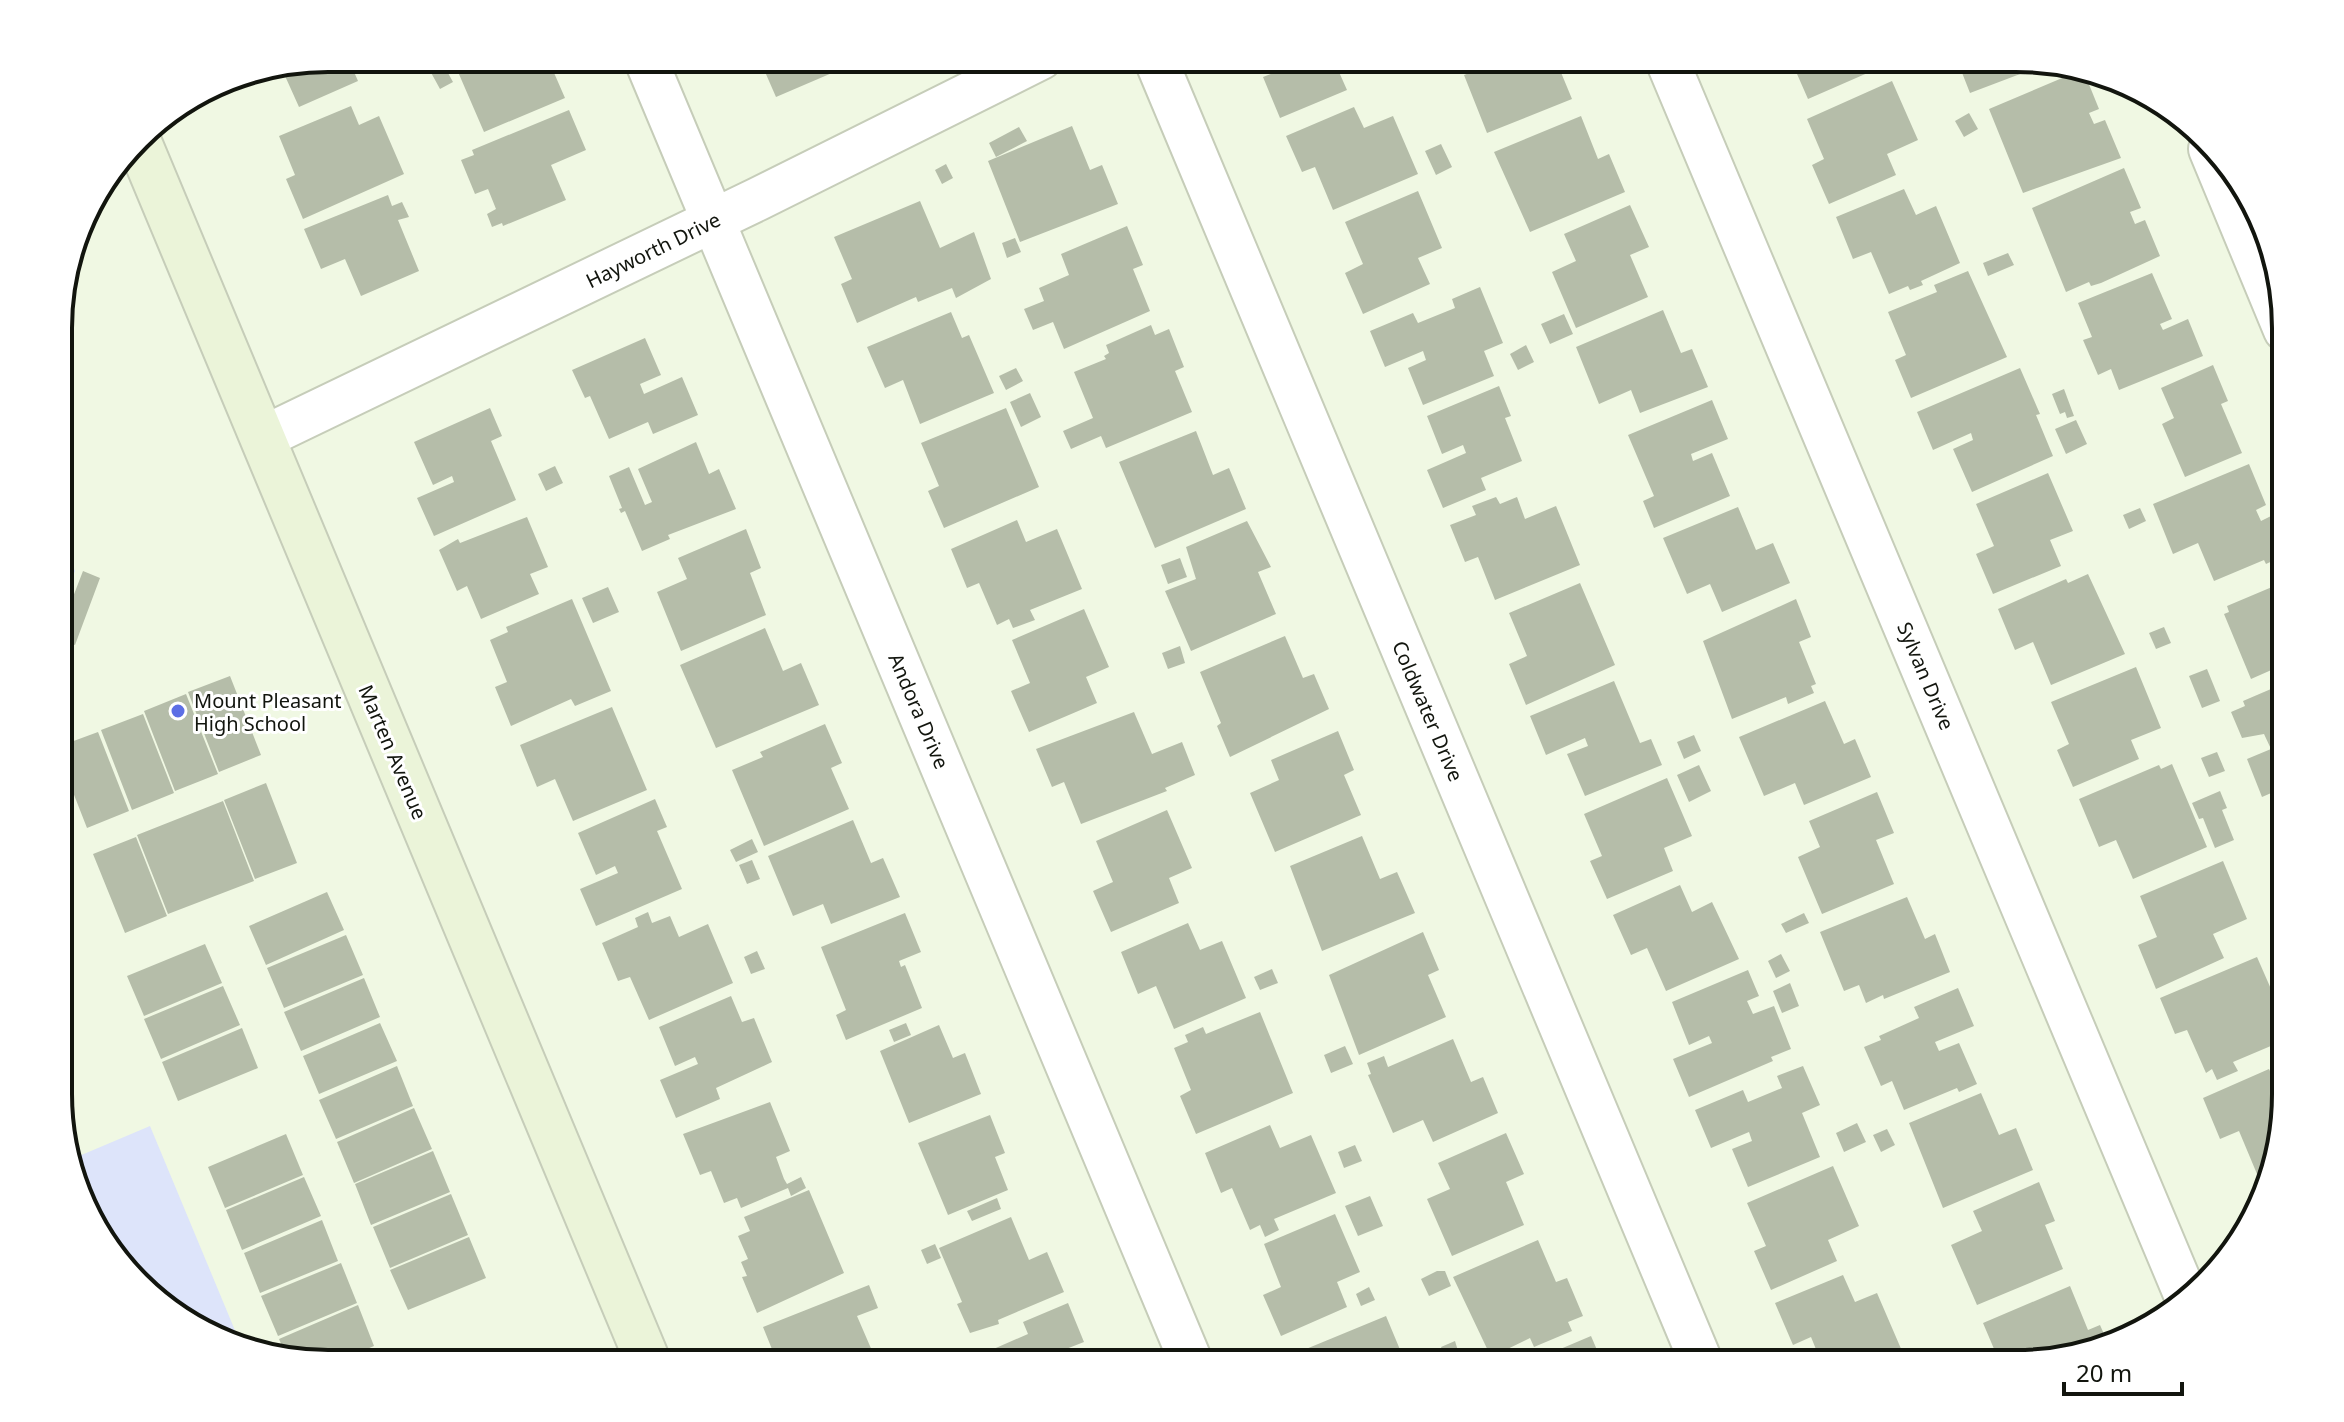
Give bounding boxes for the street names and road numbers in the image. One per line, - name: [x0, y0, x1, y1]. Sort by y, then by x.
- street label: Hayworth Drive: [581, 206, 725, 294]
- street label: Sylvan Drive: [1891, 618, 1961, 734]
- street label: Coldwater Drive: [1386, 636, 1470, 786]
- street label: Andora Drive: [882, 649, 956, 773]
- street label: Marten Avenue: [352, 680, 434, 824]

